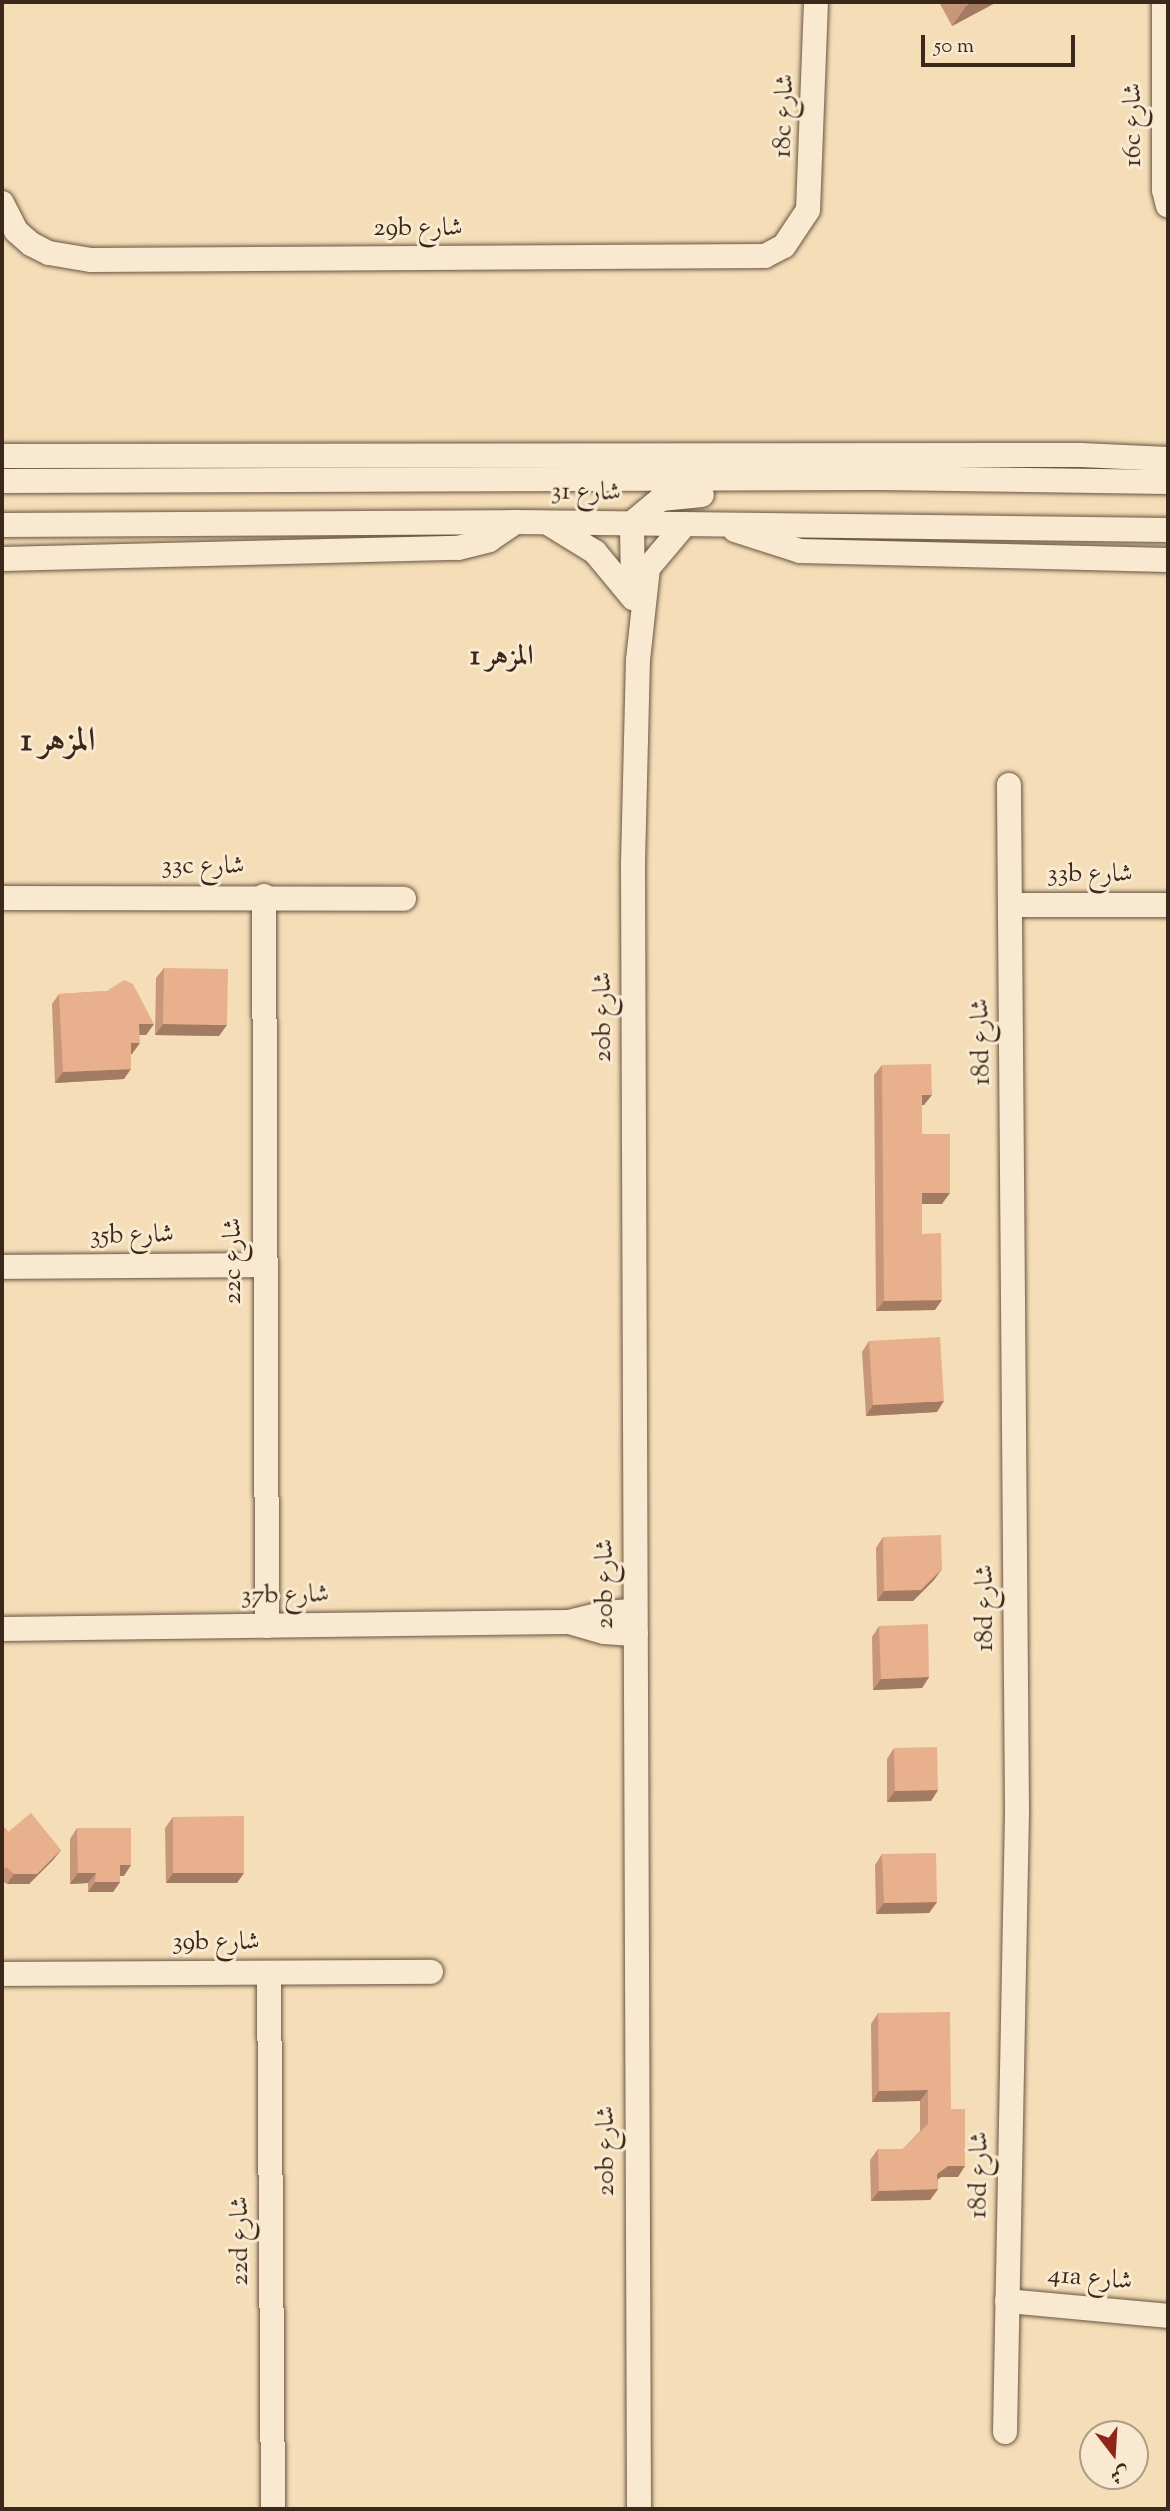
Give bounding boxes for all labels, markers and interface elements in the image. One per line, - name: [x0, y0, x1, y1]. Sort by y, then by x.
- scale bar: [925, 21, 1079, 65]
- text: 50 m: [934, 32, 974, 62]
- street label: 18c شارع: [768, 73, 802, 159]
- street label: 16c شارع: [1118, 83, 1150, 167]
- street label: 29b شارع: [373, 213, 463, 245]
- street label: شارع 31: [551, 477, 621, 509]
- district label: المزهر 1: [470, 640, 534, 674]
- district label: المزهر 1: [21, 723, 95, 763]
- street label: 33c شارع: [161, 851, 245, 883]
- street label: 33b شارع: [1047, 859, 1133, 891]
- street label: 20b شارع: [588, 972, 620, 1062]
- street label: 18d شارع: [966, 998, 998, 1086]
- street label: 22c شارع: [218, 1218, 250, 1304]
- street label: 35b شارع: [90, 1220, 174, 1252]
- street label: 20b شارع: [590, 1539, 622, 1629]
- street label: 18d شارع: [970, 1564, 1002, 1652]
- street label: 37b شارع: [241, 1580, 329, 1612]
- street label: 39b شارع: [172, 1927, 260, 1959]
- street label: 20b شارع: [591, 2106, 623, 2196]
- street label: 18d شارع: [964, 2131, 996, 2219]
- street label: 22d شارع: [225, 2196, 257, 2286]
- street label: 41a شارع: [1046, 2260, 1134, 2298]
- north arrow: [1079, 2420, 1149, 2490]
- text: ش: [1107, 2458, 1133, 2489]

